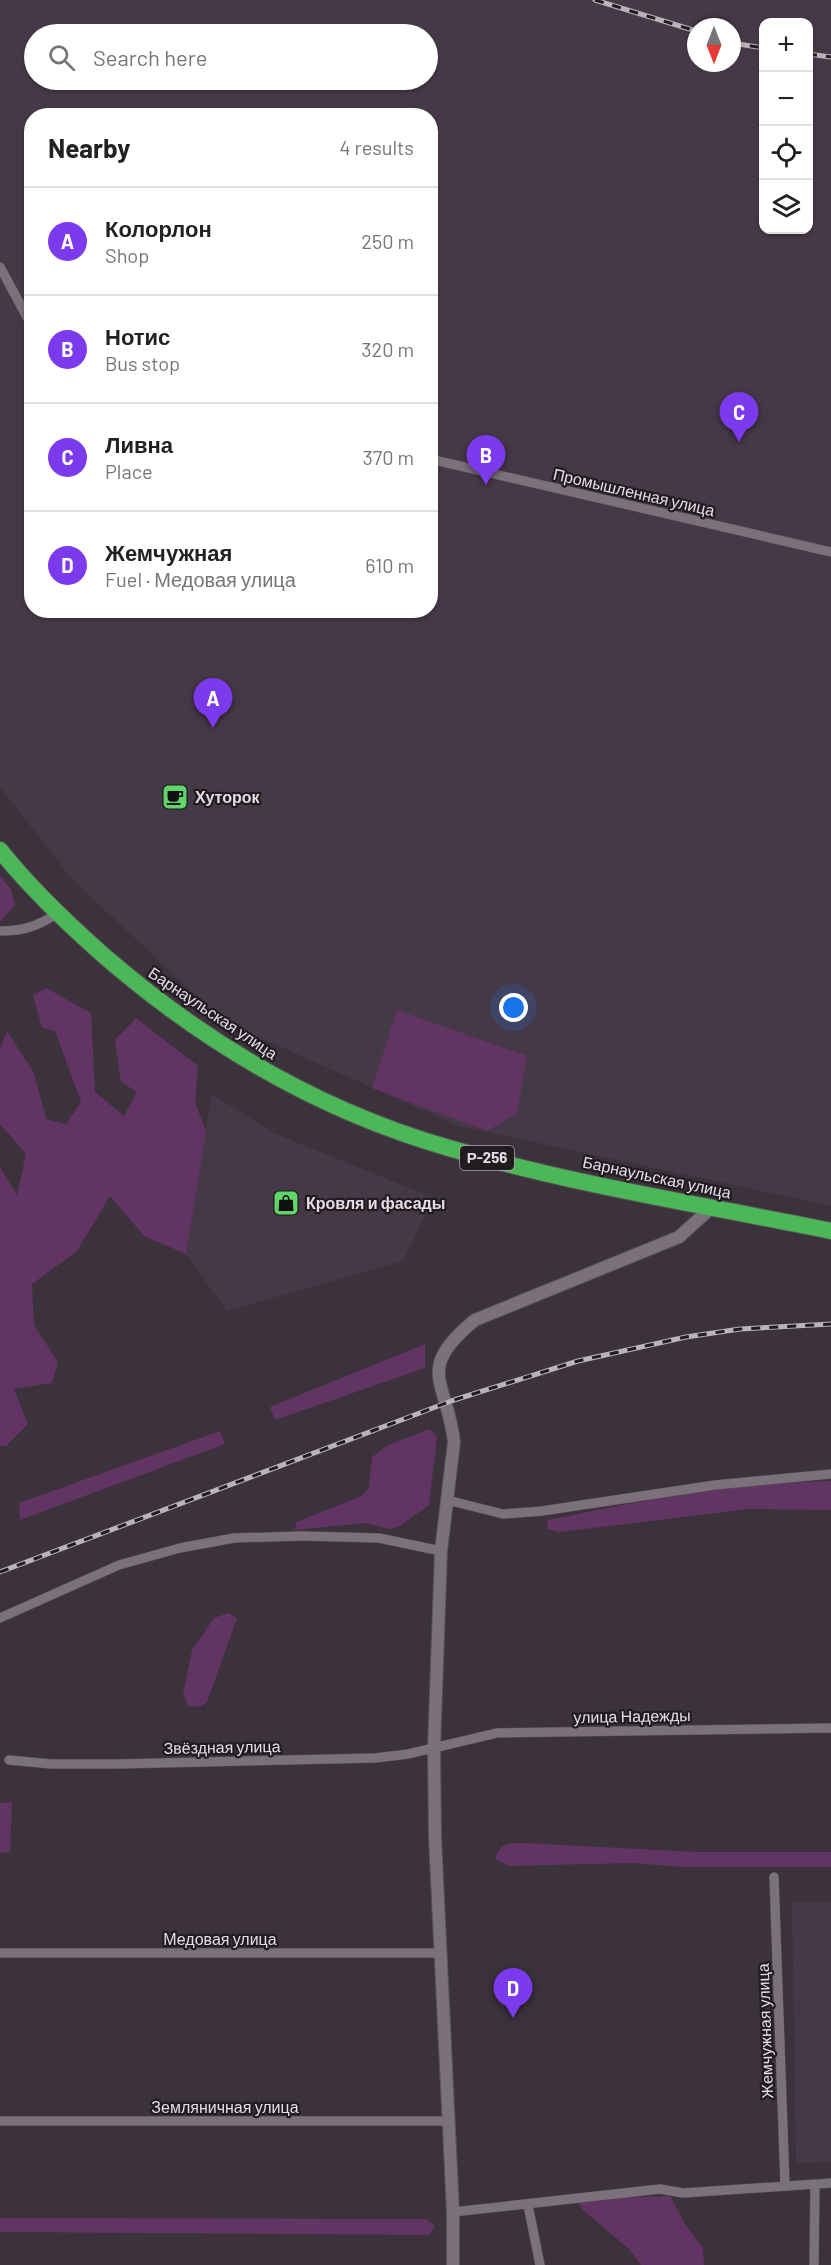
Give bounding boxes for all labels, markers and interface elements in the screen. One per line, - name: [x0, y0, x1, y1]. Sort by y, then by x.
- north arrow: [687, 18, 741, 72]
- map controls: [759, 18, 813, 234]
- button: +: [759, 18, 813, 72]
- search box: [24, 24, 438, 90]
- icon: search: [45, 41, 78, 74]
- text: Search here: [93, 44, 207, 70]
- button: −: [759, 72, 813, 126]
- button: locate: [759, 126, 813, 180]
- text: Nearby: [48, 132, 130, 163]
- text: 4 results: [339, 135, 414, 159]
- button: layers: [759, 180, 813, 234]
- text: Колорлон: [105, 215, 212, 241]
- text: A: [61, 229, 74, 253]
- text: 250 m: [361, 229, 414, 253]
- text: Shop: [105, 243, 149, 267]
- text: Нотис: [105, 323, 170, 349]
- text: B: [61, 337, 74, 361]
- text: 320 m: [361, 337, 414, 361]
- text: Bus stop: [105, 351, 180, 375]
- pin: C: [720, 392, 758, 442]
- text: Ливна: [105, 431, 173, 457]
- pin: B: [466, 436, 506, 485]
- text: C: [61, 445, 74, 469]
- text: 370 m: [362, 445, 414, 469]
- text: Place: [105, 459, 153, 483]
- street label: Промышленная улица: [551, 464, 717, 519]
- text: Жемчужная: [105, 539, 232, 565]
- text: D: [61, 553, 74, 577]
- text: 610 m: [365, 553, 414, 577]
- text: Fuel · Медовая улица: [105, 567, 296, 591]
- pin: A: [194, 678, 232, 728]
- cafe icon: Хуторок: [160, 782, 190, 812]
- place label: Хуторок: [195, 787, 261, 806]
- street label: Барнаульская улица: [145, 962, 281, 1063]
- your location: [499, 993, 528, 1022]
- road number: Р-256: [460, 1146, 514, 1170]
- street label: Барнаульская улица: [581, 1151, 733, 1202]
- shop icon: Кровля и фасады: [271, 1188, 301, 1218]
- place label: Кровля и фасады: [306, 1193, 445, 1212]
- street label: улица Надежды: [573, 1705, 691, 1726]
- street label: Звёздная улица: [163, 1736, 281, 1757]
- street label: Медовая улица: [163, 1929, 277, 1948]
- street label: Жемчужная улица: [753, 1963, 776, 2099]
- pin: D: [494, 1968, 532, 2018]
- street label: Земляничная улица: [151, 2097, 299, 2116]

